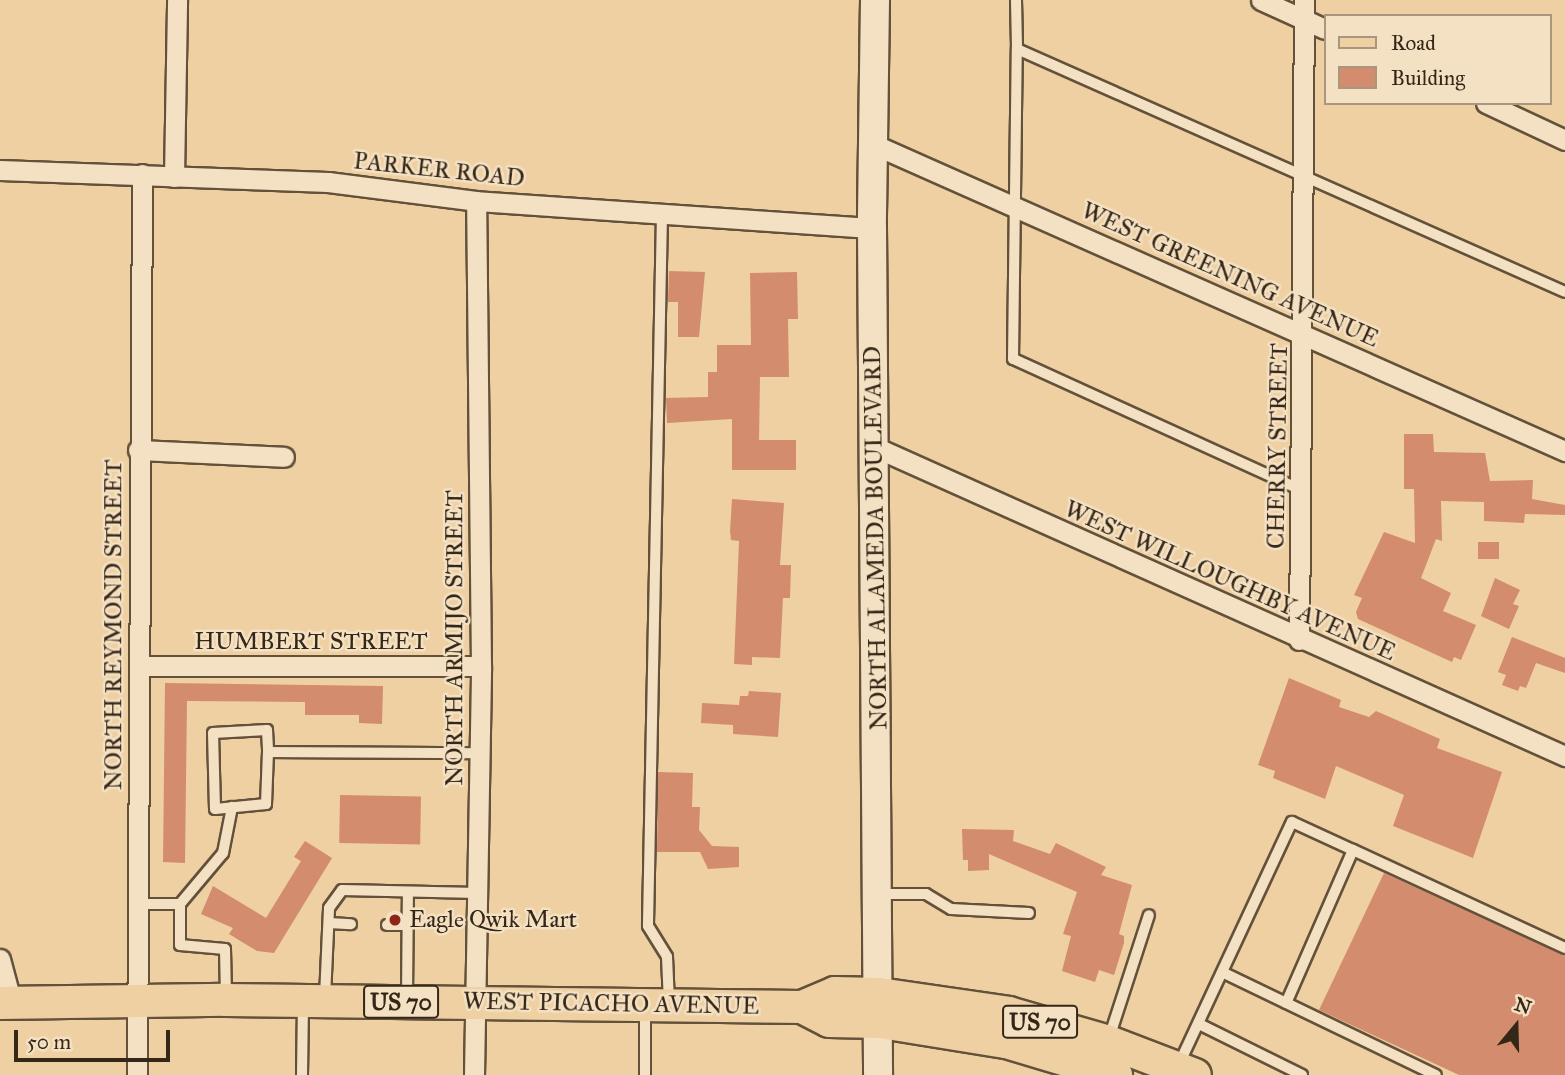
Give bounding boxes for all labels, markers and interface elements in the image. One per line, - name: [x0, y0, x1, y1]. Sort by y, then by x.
- legend: [1324, 14, 1551, 105]
- text: Road: [1391, 30, 1436, 56]
- text: Building: [1391, 65, 1465, 91]
- street label: PARKER ROAD: [352, 147, 526, 193]
- street label: WEST GREENING AVENUE: [1077, 196, 1383, 354]
- street label: CHERRY STREET: [1262, 343, 1294, 549]
- street label: NORTH ALAMEDA BOULEVARD: [858, 346, 894, 730]
- street label: NORTH REYMOND STREET: [100, 459, 128, 791]
- street label: NORTH ARMIJO STREET: [441, 490, 469, 786]
- street label: WEST WILLOUGHBY AVENUE: [1060, 495, 1400, 667]
- street label: HUMBERT STREET: [194, 628, 428, 656]
- place label: Eagle Qwik Mart: [409, 906, 577, 934]
- marker: Eagle Qwik Mart: [387, 912, 403, 928]
- road number: US 70: [362, 982, 440, 1021]
- street label: WEST PICACHO AVENUE: [463, 987, 759, 1021]
- north arrow: [1481, 991, 1551, 1061]
- text: N: [1512, 992, 1534, 1019]
- road number: US 70: [1002, 1002, 1078, 1042]
- scale bar: [18, 1016, 173, 1060]
- text: 50 m: [27, 1029, 71, 1055]

